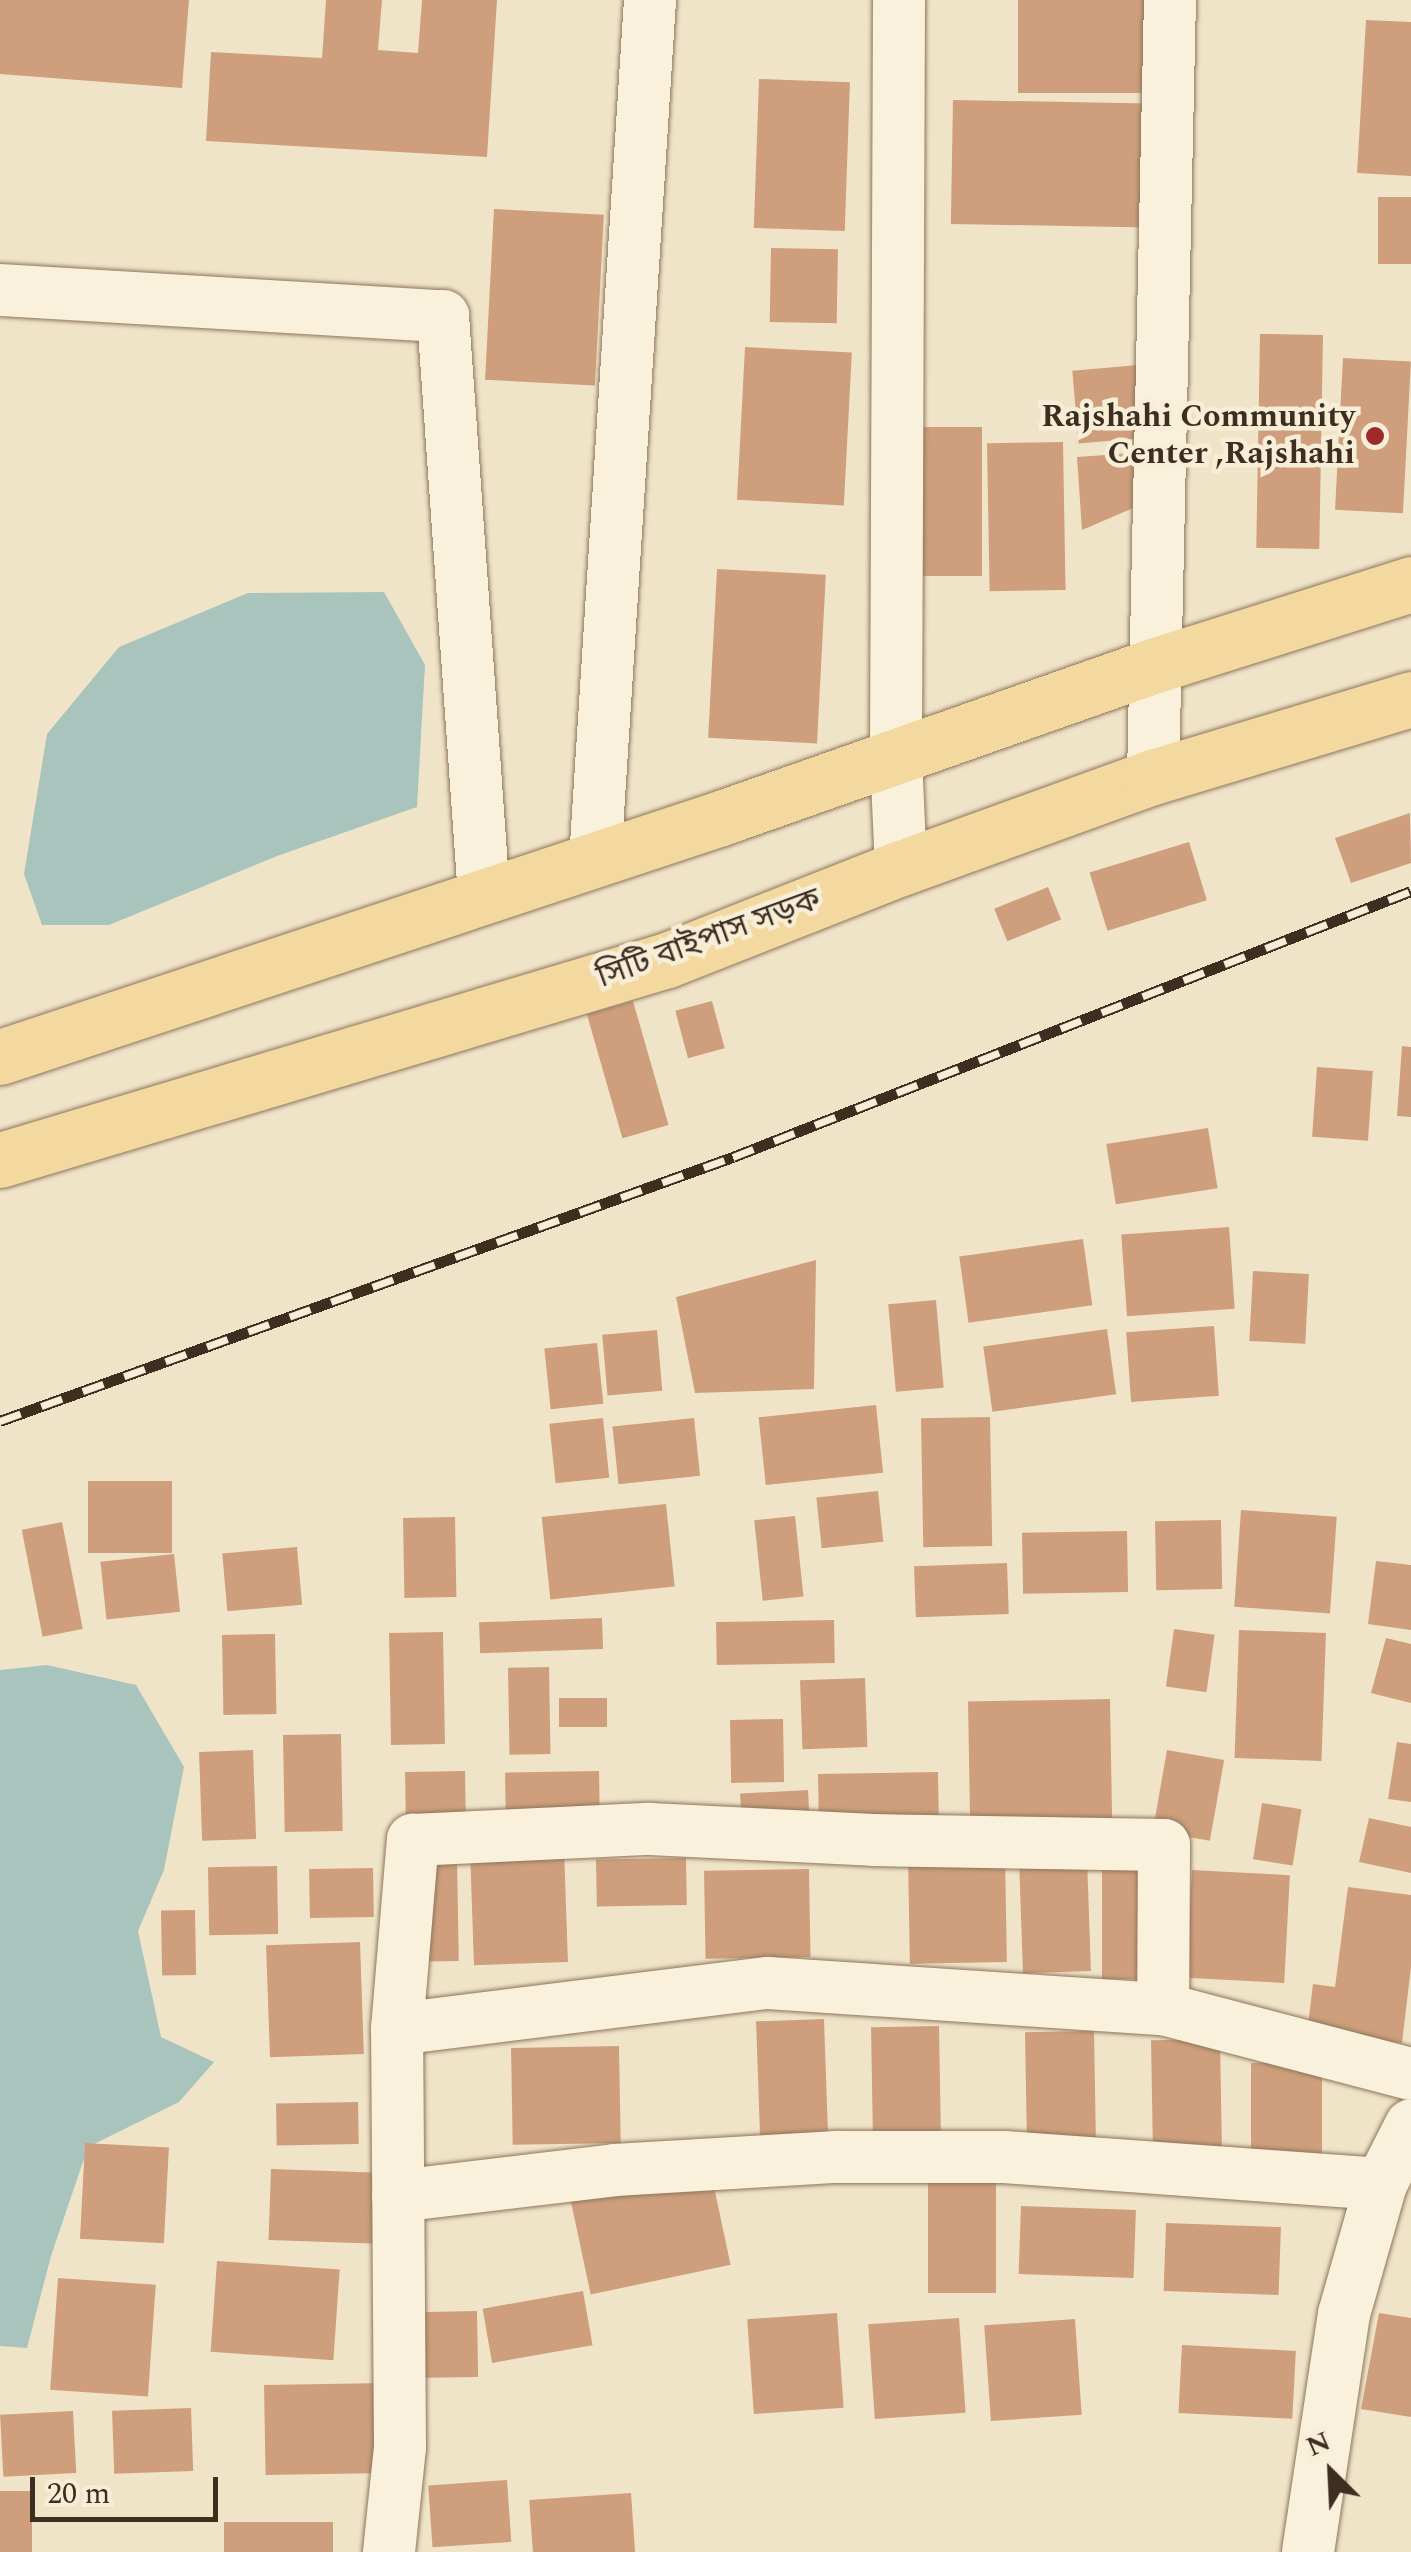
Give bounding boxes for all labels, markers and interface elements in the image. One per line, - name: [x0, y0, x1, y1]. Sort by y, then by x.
- place label: Rajshahi Community Center ,Rajshahi: [1041, 399, 1355, 474]
- marker: Rajshahi Community Center ,Rajshahi: [1364, 425, 1386, 447]
- street label: সিটি বাইপাস সড়ক: [592, 881, 826, 997]
- text: N: [1299, 2420, 1338, 2468]
- north arrow: [1281, 2422, 1381, 2522]
- scale bar: [35, 2457, 222, 2519]
- text: 20 m: [47, 2471, 110, 2517]

